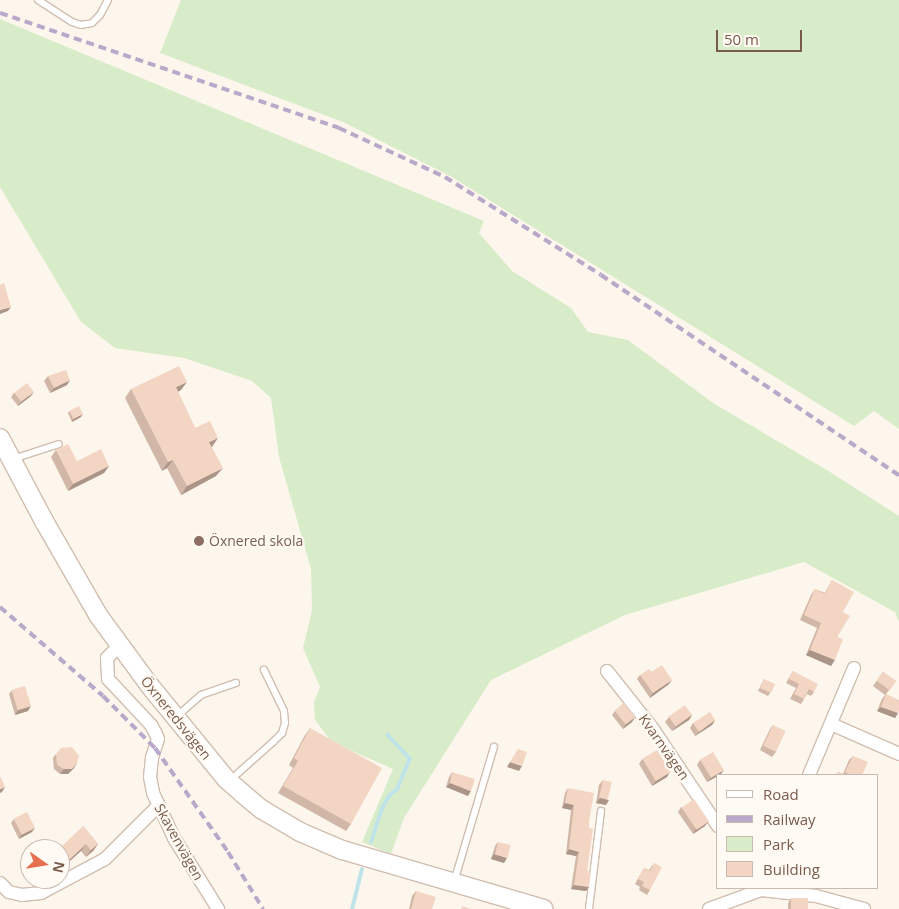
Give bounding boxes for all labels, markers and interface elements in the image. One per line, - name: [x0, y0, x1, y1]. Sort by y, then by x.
- scale bar: [719, 20, 805, 52]
- text: 50 m: [724, 29, 759, 49]
- place label: Öxnered skola: [209, 533, 303, 549]
- marker: Öxnered skola: [193, 535, 205, 547]
- street label: Öxneredsvägen: [137, 673, 215, 763]
- street label: Kvarnvägen: [635, 711, 693, 783]
- legend: [716, 774, 879, 889]
- text: Road: [763, 784, 799, 804]
- street label: Skavenvägen: [151, 801, 207, 883]
- text: Railway: [763, 809, 816, 829]
- text: Park: [763, 834, 794, 854]
- north arrow: [20, 839, 70, 889]
- text: Building: [763, 859, 820, 879]
- text: N: [49, 860, 70, 875]

